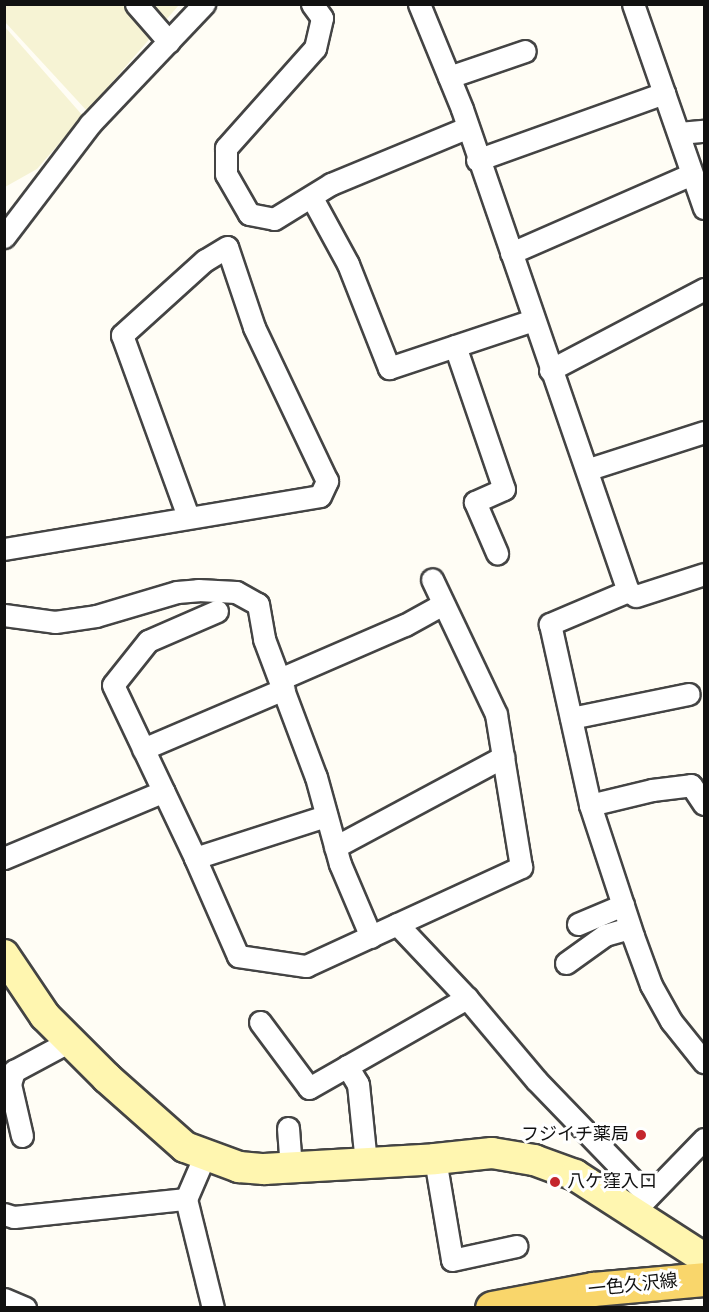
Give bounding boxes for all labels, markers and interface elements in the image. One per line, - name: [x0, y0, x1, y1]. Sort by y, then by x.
- place label: フジイチ薬局: [521, 1124, 629, 1146]
- marker: フジイチ薬局: [634, 1128, 648, 1142]
- place label: 八ケ窪入口: [567, 1171, 657, 1193]
- marker: 八ケ窪入口: [548, 1175, 562, 1189]
- street label: 一色久沢線: [587, 1271, 679, 1301]

